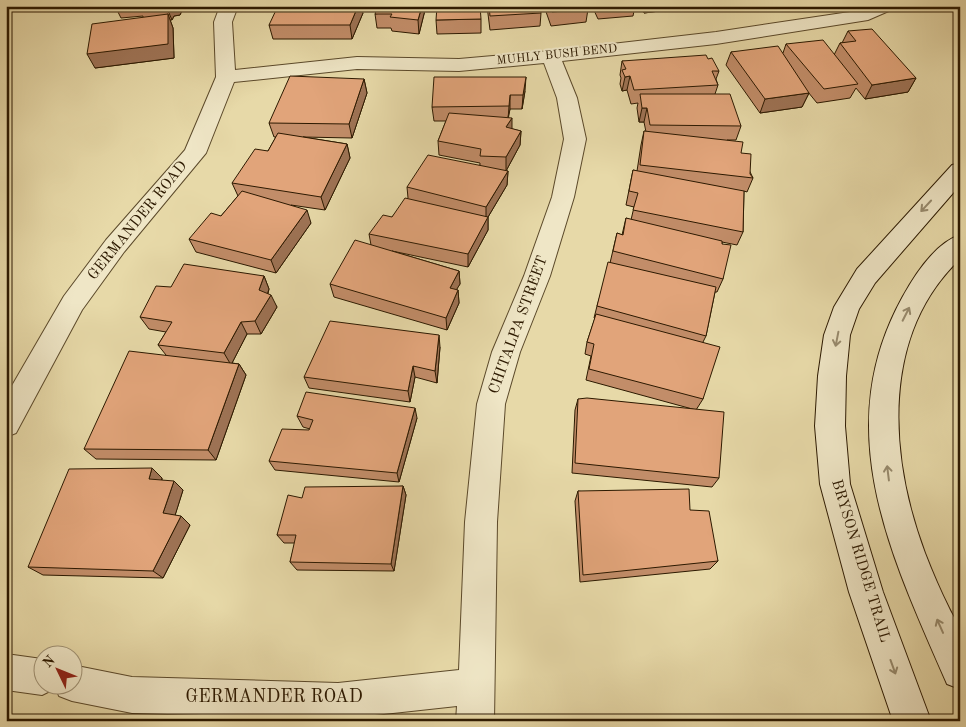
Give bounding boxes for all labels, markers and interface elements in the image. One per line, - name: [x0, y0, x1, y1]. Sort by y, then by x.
- street label: MUHLY BUSH BEND: [496, 43, 618, 67]
- street label: GERMANDER ROAD: [86, 159, 190, 283]
- one-way arrow: [920, 199, 932, 212]
- street label: CHITALPA STREET: [487, 254, 551, 396]
- one-way arrow: [902, 307, 911, 322]
- one-way arrow: [831, 330, 841, 346]
- one-way arrow: [883, 465, 893, 481]
- street label: BRYSON RIDGE TRAIL: [828, 478, 892, 644]
- one-way arrow: [935, 619, 944, 634]
- north arrow: [32, 644, 82, 694]
- text: N: [40, 653, 58, 671]
- one-way arrow: [888, 658, 898, 674]
- street label: GERMANDER ROAD: [185, 688, 363, 706]

